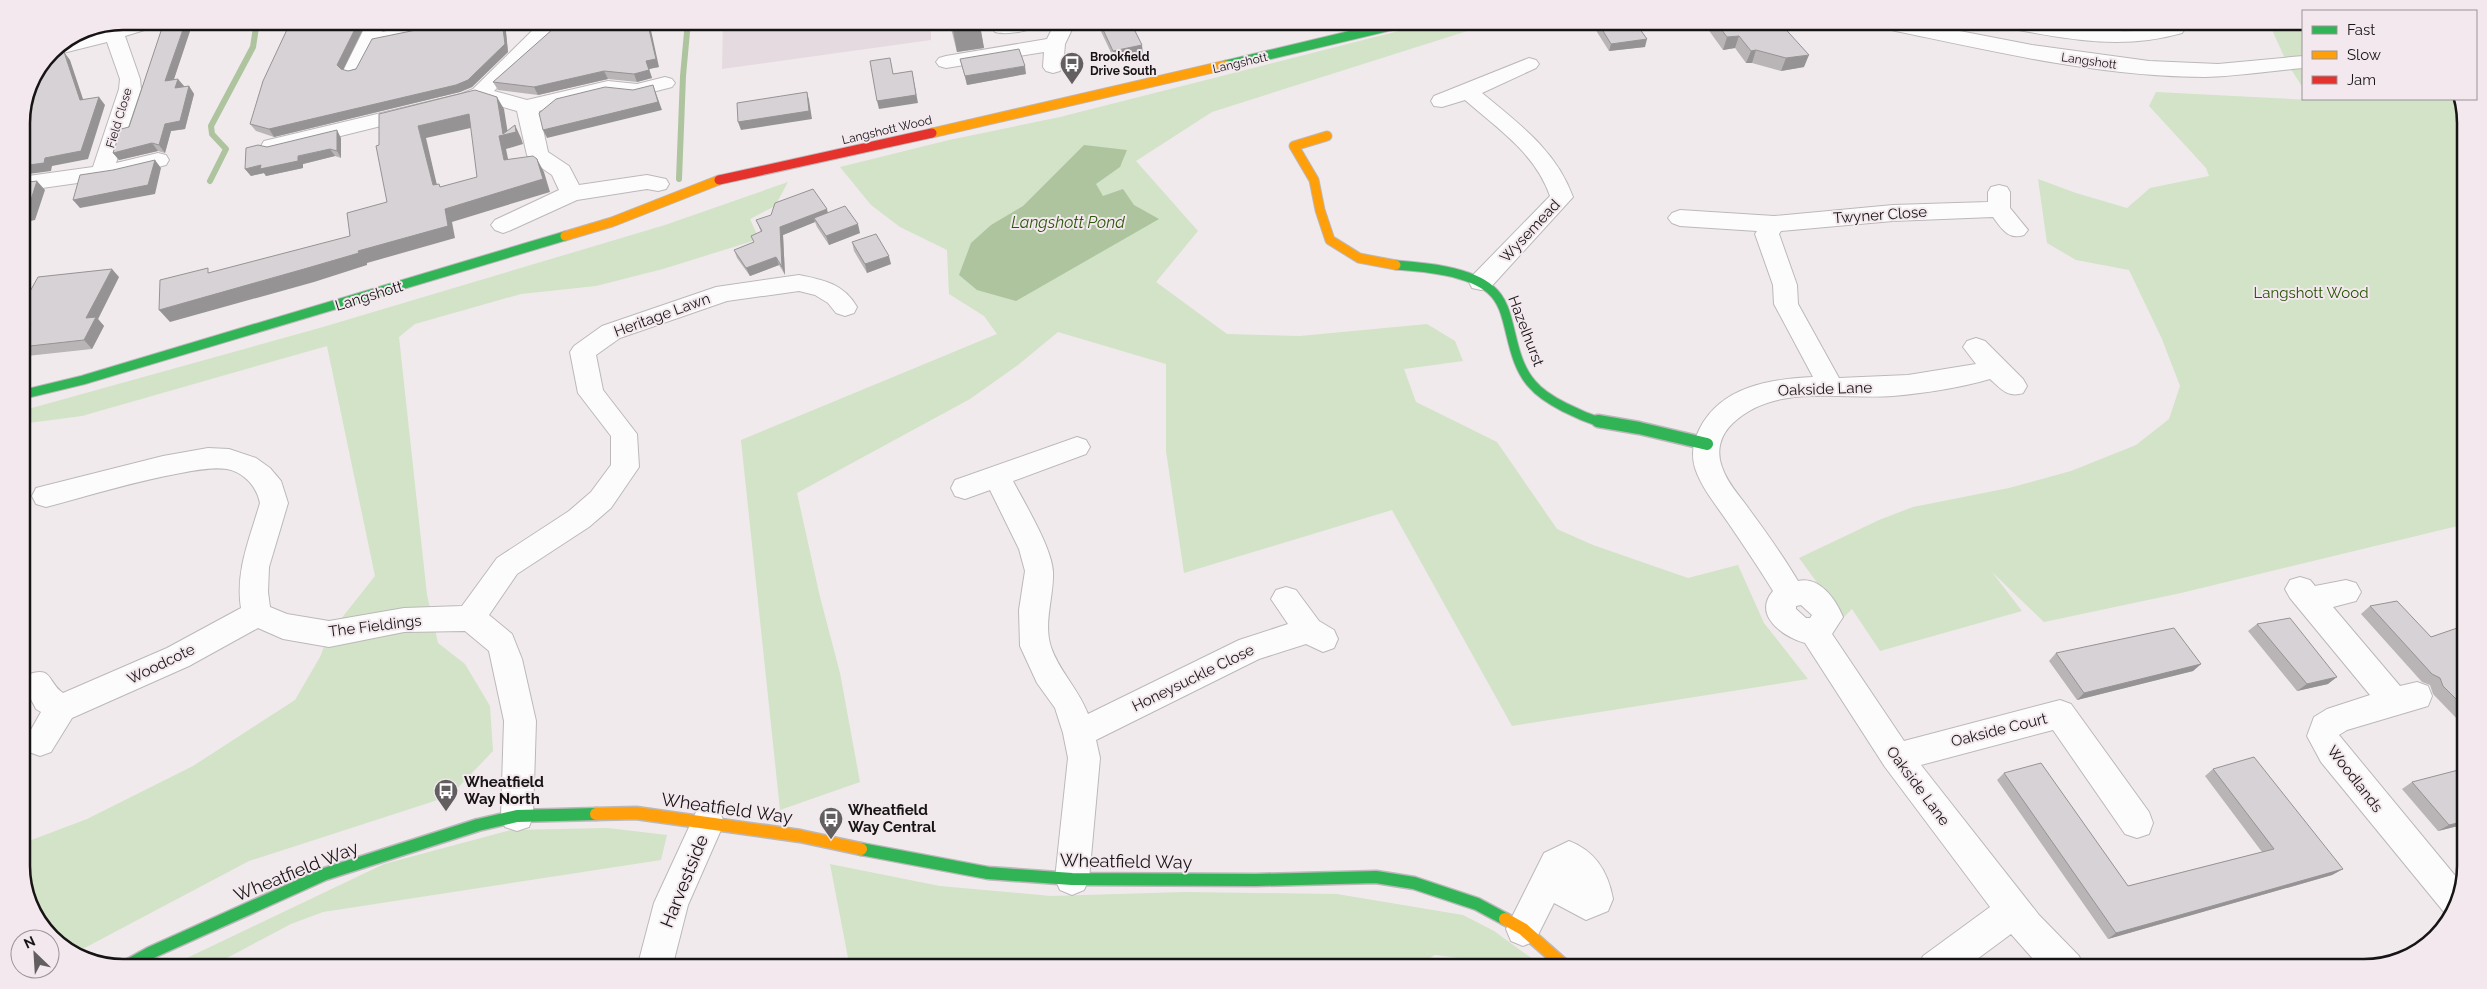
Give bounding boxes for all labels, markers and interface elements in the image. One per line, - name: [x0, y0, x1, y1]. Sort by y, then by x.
- legend: [2302, 10, 2477, 100]
- text: Fast: [2347, 21, 2375, 39]
- text: Slow: [2347, 46, 2381, 64]
- place label: Brookfield Drive South: [1090, 50, 1157, 78]
- street label: Langshott: [1211, 50, 1269, 76]
- street label: Langshott: [2060, 50, 2118, 72]
- bus stop icon: Brookfield Drive South: [1059, 51, 1085, 85]
- text: Jam: [2347, 71, 2376, 89]
- street label: Field Close: [103, 86, 135, 150]
- street label: Langshott Wood: [841, 113, 933, 147]
- street label: Wysemead: [1496, 196, 1564, 266]
- street label: Twyner Close: [1833, 203, 1928, 227]
- water label: Langshott Pond: [1011, 213, 1125, 232]
- street label: Langshott: [333, 277, 405, 315]
- park label: Langshott Wood: [2254, 284, 2368, 302]
- street label: Heritage Lawn: [611, 289, 713, 341]
- street label: Hazelhurst: [1504, 293, 1548, 369]
- street label: Oakside Lane: [1778, 378, 1873, 400]
- street label: The Fieldings: [328, 611, 422, 641]
- street label: Woodcote: [124, 640, 198, 688]
- street label: Honeysuckle Close: [1129, 641, 1257, 715]
- street label: Oakside Court: [1949, 709, 2049, 751]
- street label: Woodlands: [2323, 742, 2387, 816]
- street label: Oakside Lane: [1882, 743, 1954, 829]
- place label: Wheatfield Way North: [464, 773, 544, 808]
- bus stop icon: Wheatfield Way North: [433, 778, 459, 812]
- street label: Wheatfield Way: [660, 788, 794, 828]
- place label: Wheatfield Way Central: [848, 801, 936, 836]
- bus stop icon: Wheatfield Way Central: [818, 806, 844, 840]
- street label: Harvestside: [656, 831, 712, 930]
- street label: Wheatfield Way: [231, 836, 362, 906]
- street label: Wheatfield Way: [1060, 849, 1193, 873]
- north arrow: [10, 929, 60, 979]
- text: N: [21, 933, 38, 952]

